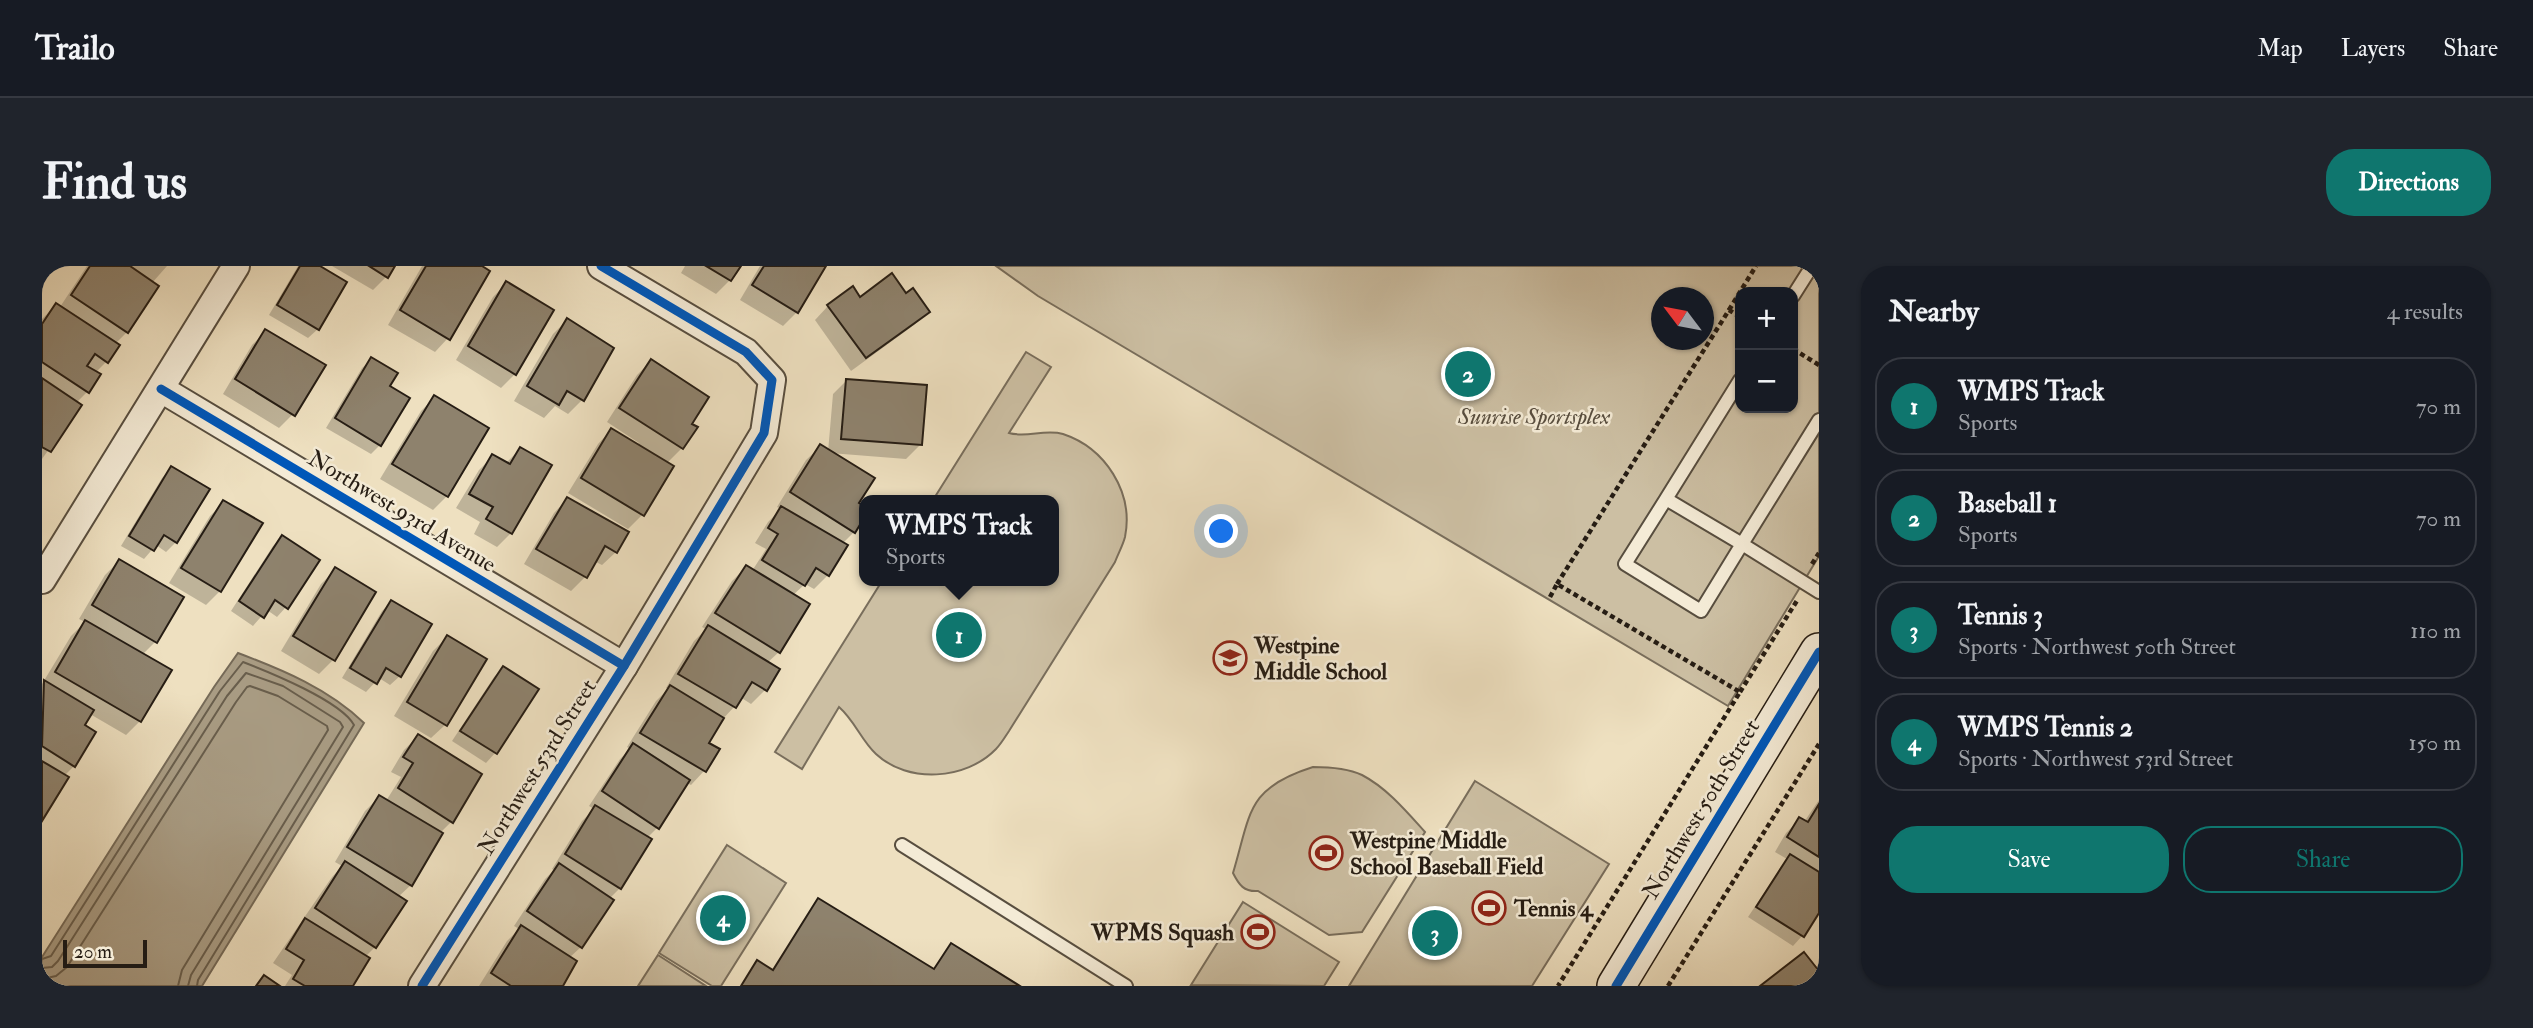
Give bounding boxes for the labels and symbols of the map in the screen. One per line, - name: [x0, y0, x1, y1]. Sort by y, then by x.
- north arrow: [1651, 287, 1714, 350]
- pin: 2: [1445, 348, 1491, 400]
- park label: Sunrise Sportsplex: [1457, 402, 1610, 431]
- street label: Northwest 93rd Avenue: [303, 443, 502, 579]
- your location: [1204, 514, 1238, 548]
- pin: 1: [936, 609, 982, 661]
- place label: Westpine Middle School: [1253, 631, 1388, 686]
- school or university icon: Westpine Middle School: [1211, 639, 1249, 677]
- street label: Northwest 53rd Street: [471, 674, 603, 860]
- street label: Northwest 50th Street: [1636, 714, 1766, 904]
- place label: Westpine Middle School Baseball Field: [1349, 826, 1544, 881]
- sports icon: Westpine Middle School Baseball Field: [1307, 834, 1345, 872]
- sports icon: Tennis 4: [1470, 889, 1508, 927]
- pin: 4: [700, 892, 746, 944]
- place label: Tennis 4: [1513, 894, 1594, 923]
- pin: 3: [1412, 907, 1458, 959]
- sports icon: WPMS Squash: [1239, 913, 1277, 951]
- place label: WPMS Squash: [1090, 918, 1234, 948]
- scale bar: [63, 937, 147, 969]

